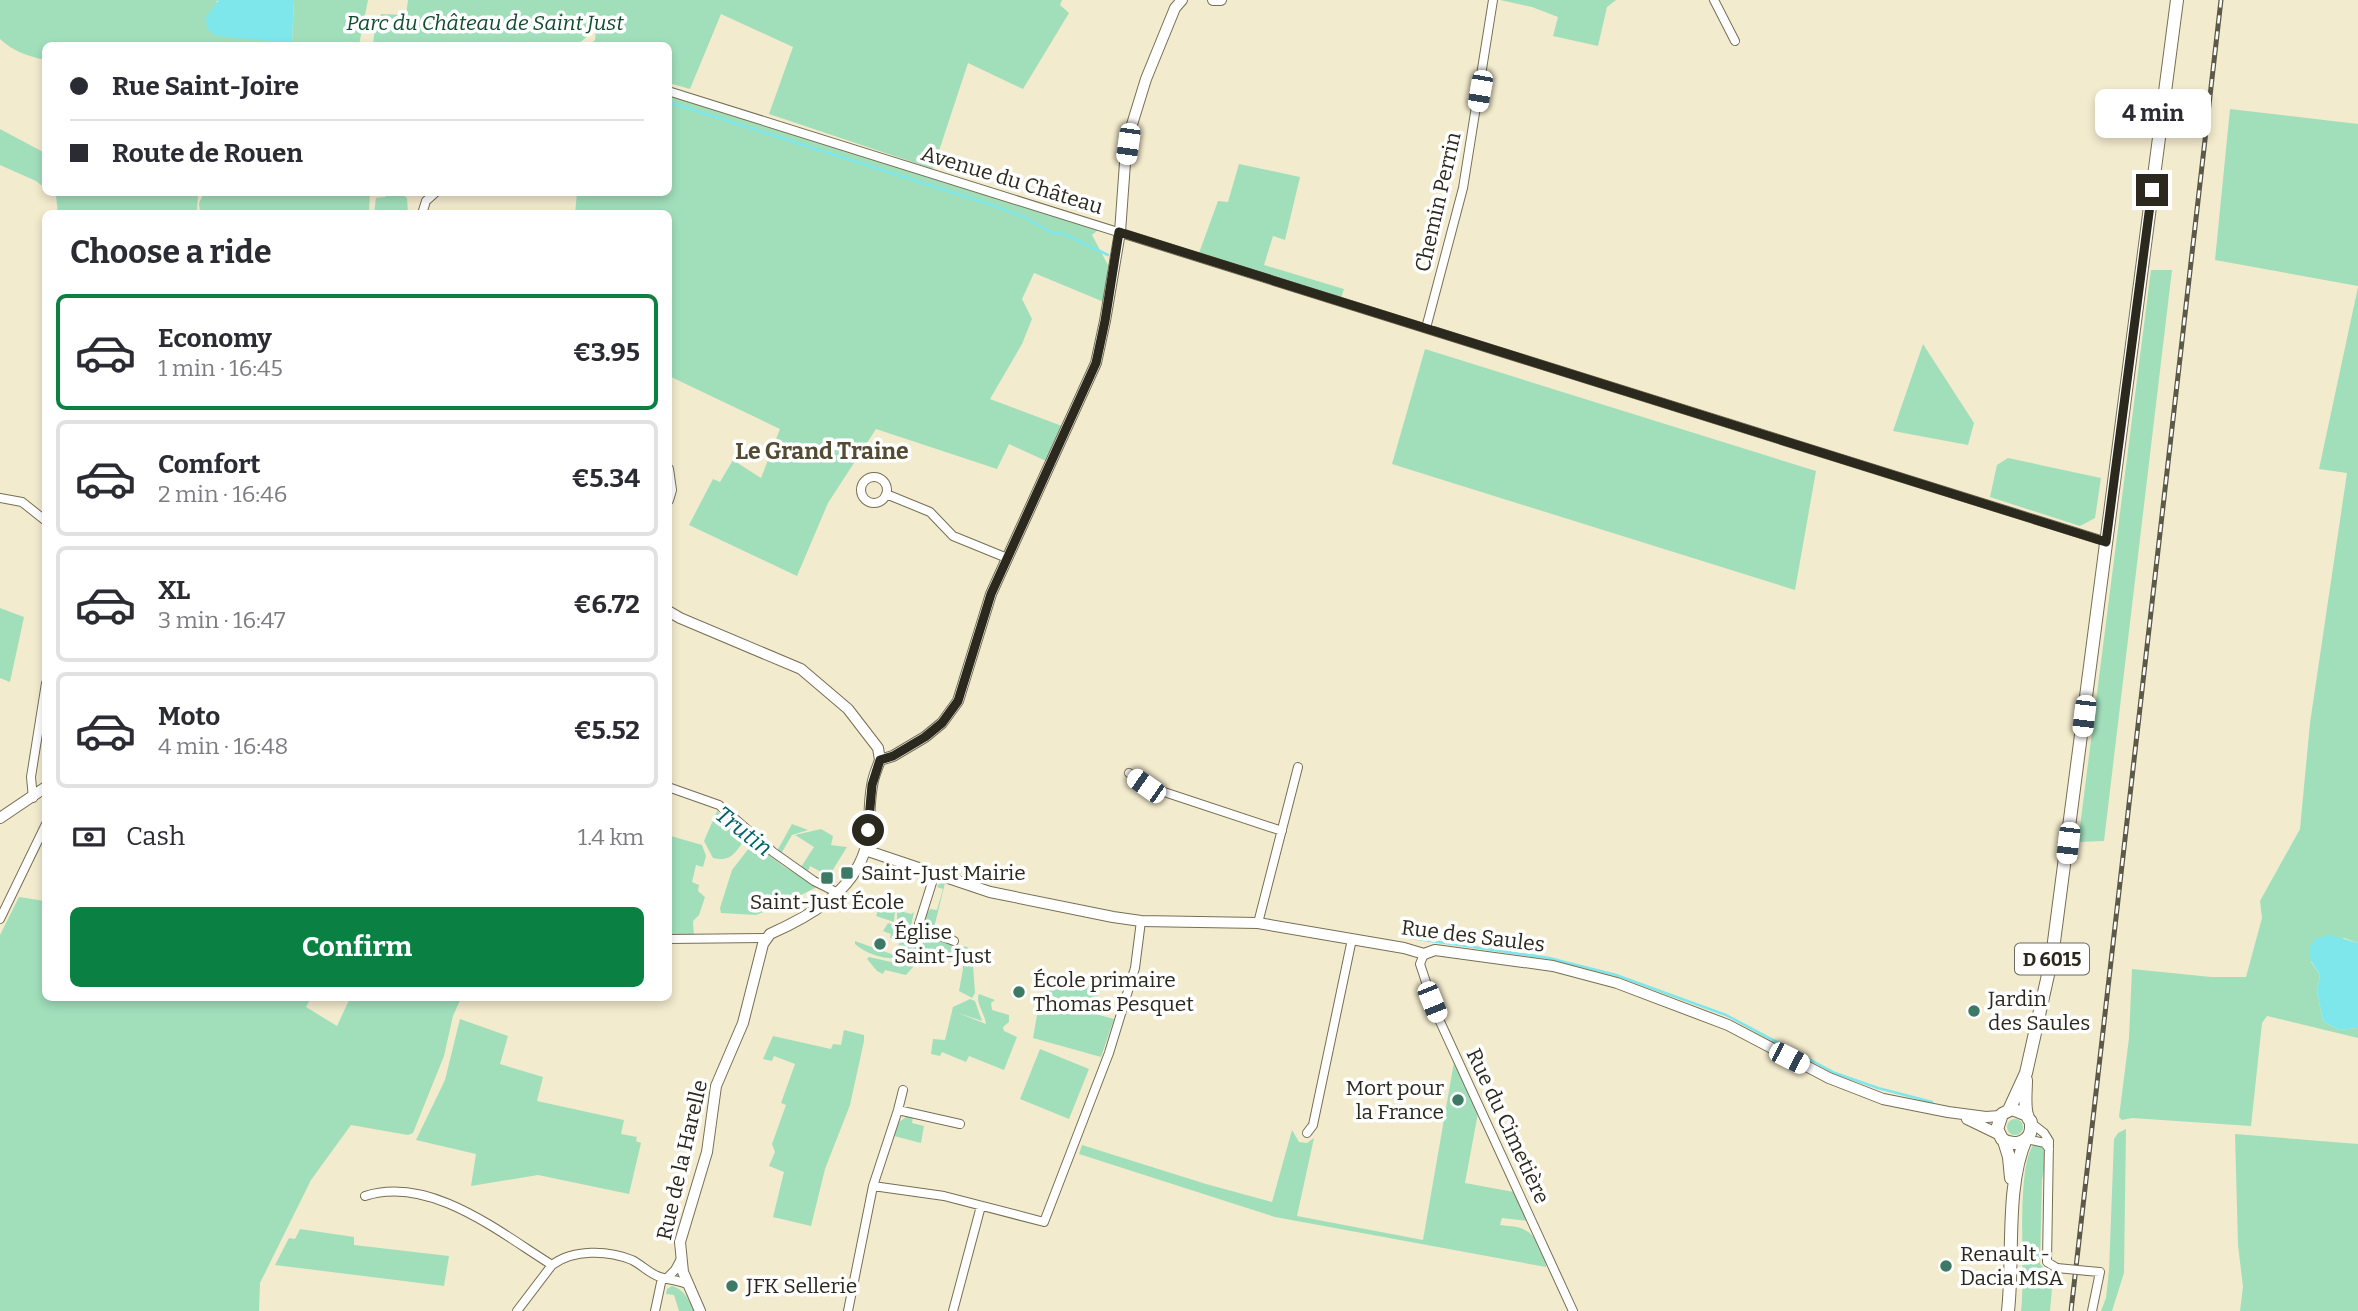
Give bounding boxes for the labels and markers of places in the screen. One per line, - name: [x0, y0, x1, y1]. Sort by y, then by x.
- place label: Saint-Just Mairie: [861, 860, 1026, 886]
- marker: Saint-Just Mairie: [839, 865, 855, 881]
- marker: Saint-Just École: [819, 870, 835, 886]
- place label: Saint-Just École: [750, 889, 904, 915]
- place label: Église Saint-Just: [894, 919, 992, 969]
- marker: Église Saint-Just: [872, 936, 888, 952]
- place label: École primaire Thomas Pesquet: [1033, 967, 1194, 1017]
- marker: École primaire Thomas Pesquet: [1011, 984, 1027, 1000]
- place label: Jardin des Saules: [1987, 986, 2090, 1036]
- marker: Jardin des Saules: [1966, 1003, 1982, 1019]
- place label: Mort pour la France: [1346, 1075, 1444, 1125]
- marker: Mort pour la France: [1450, 1092, 1466, 1108]
- place label: Renault - Dacia MSA: [1960, 1241, 2063, 1291]
- marker: Renault - Dacia MSA: [1938, 1258, 1954, 1274]
- place label: JFK Sellerie: [745, 1273, 857, 1299]
- marker: JFK Sellerie: [724, 1278, 740, 1294]

